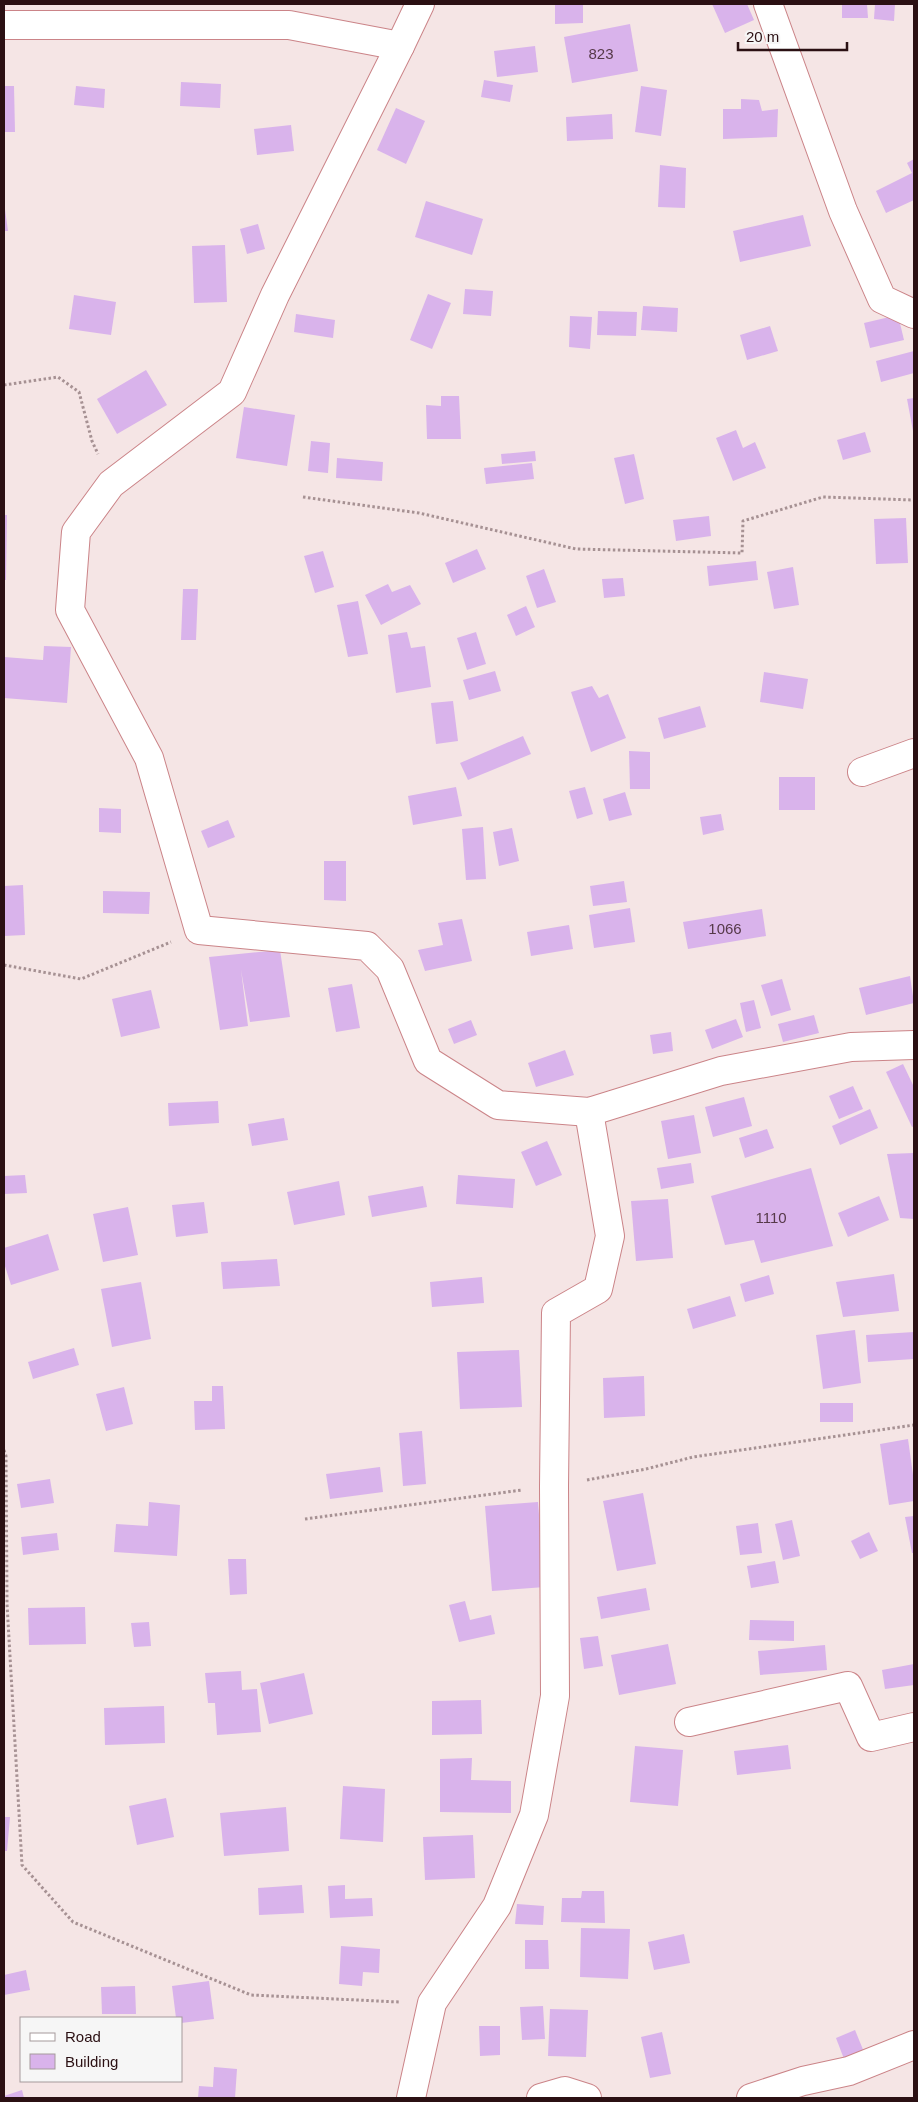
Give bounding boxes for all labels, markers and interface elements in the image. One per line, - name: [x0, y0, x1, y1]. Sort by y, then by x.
- scale bar: [738, 20, 847, 52]
- text: 20 m: [746, 28, 779, 45]
- house number: 823: [588, 45, 614, 62]
- house number: 1066: [708, 920, 742, 937]
- house number: 1110: [755, 1209, 787, 1226]
- legend: [20, 2017, 182, 2082]
- text: Road: [65, 2028, 101, 2045]
- text: Building: [65, 2053, 118, 2070]

